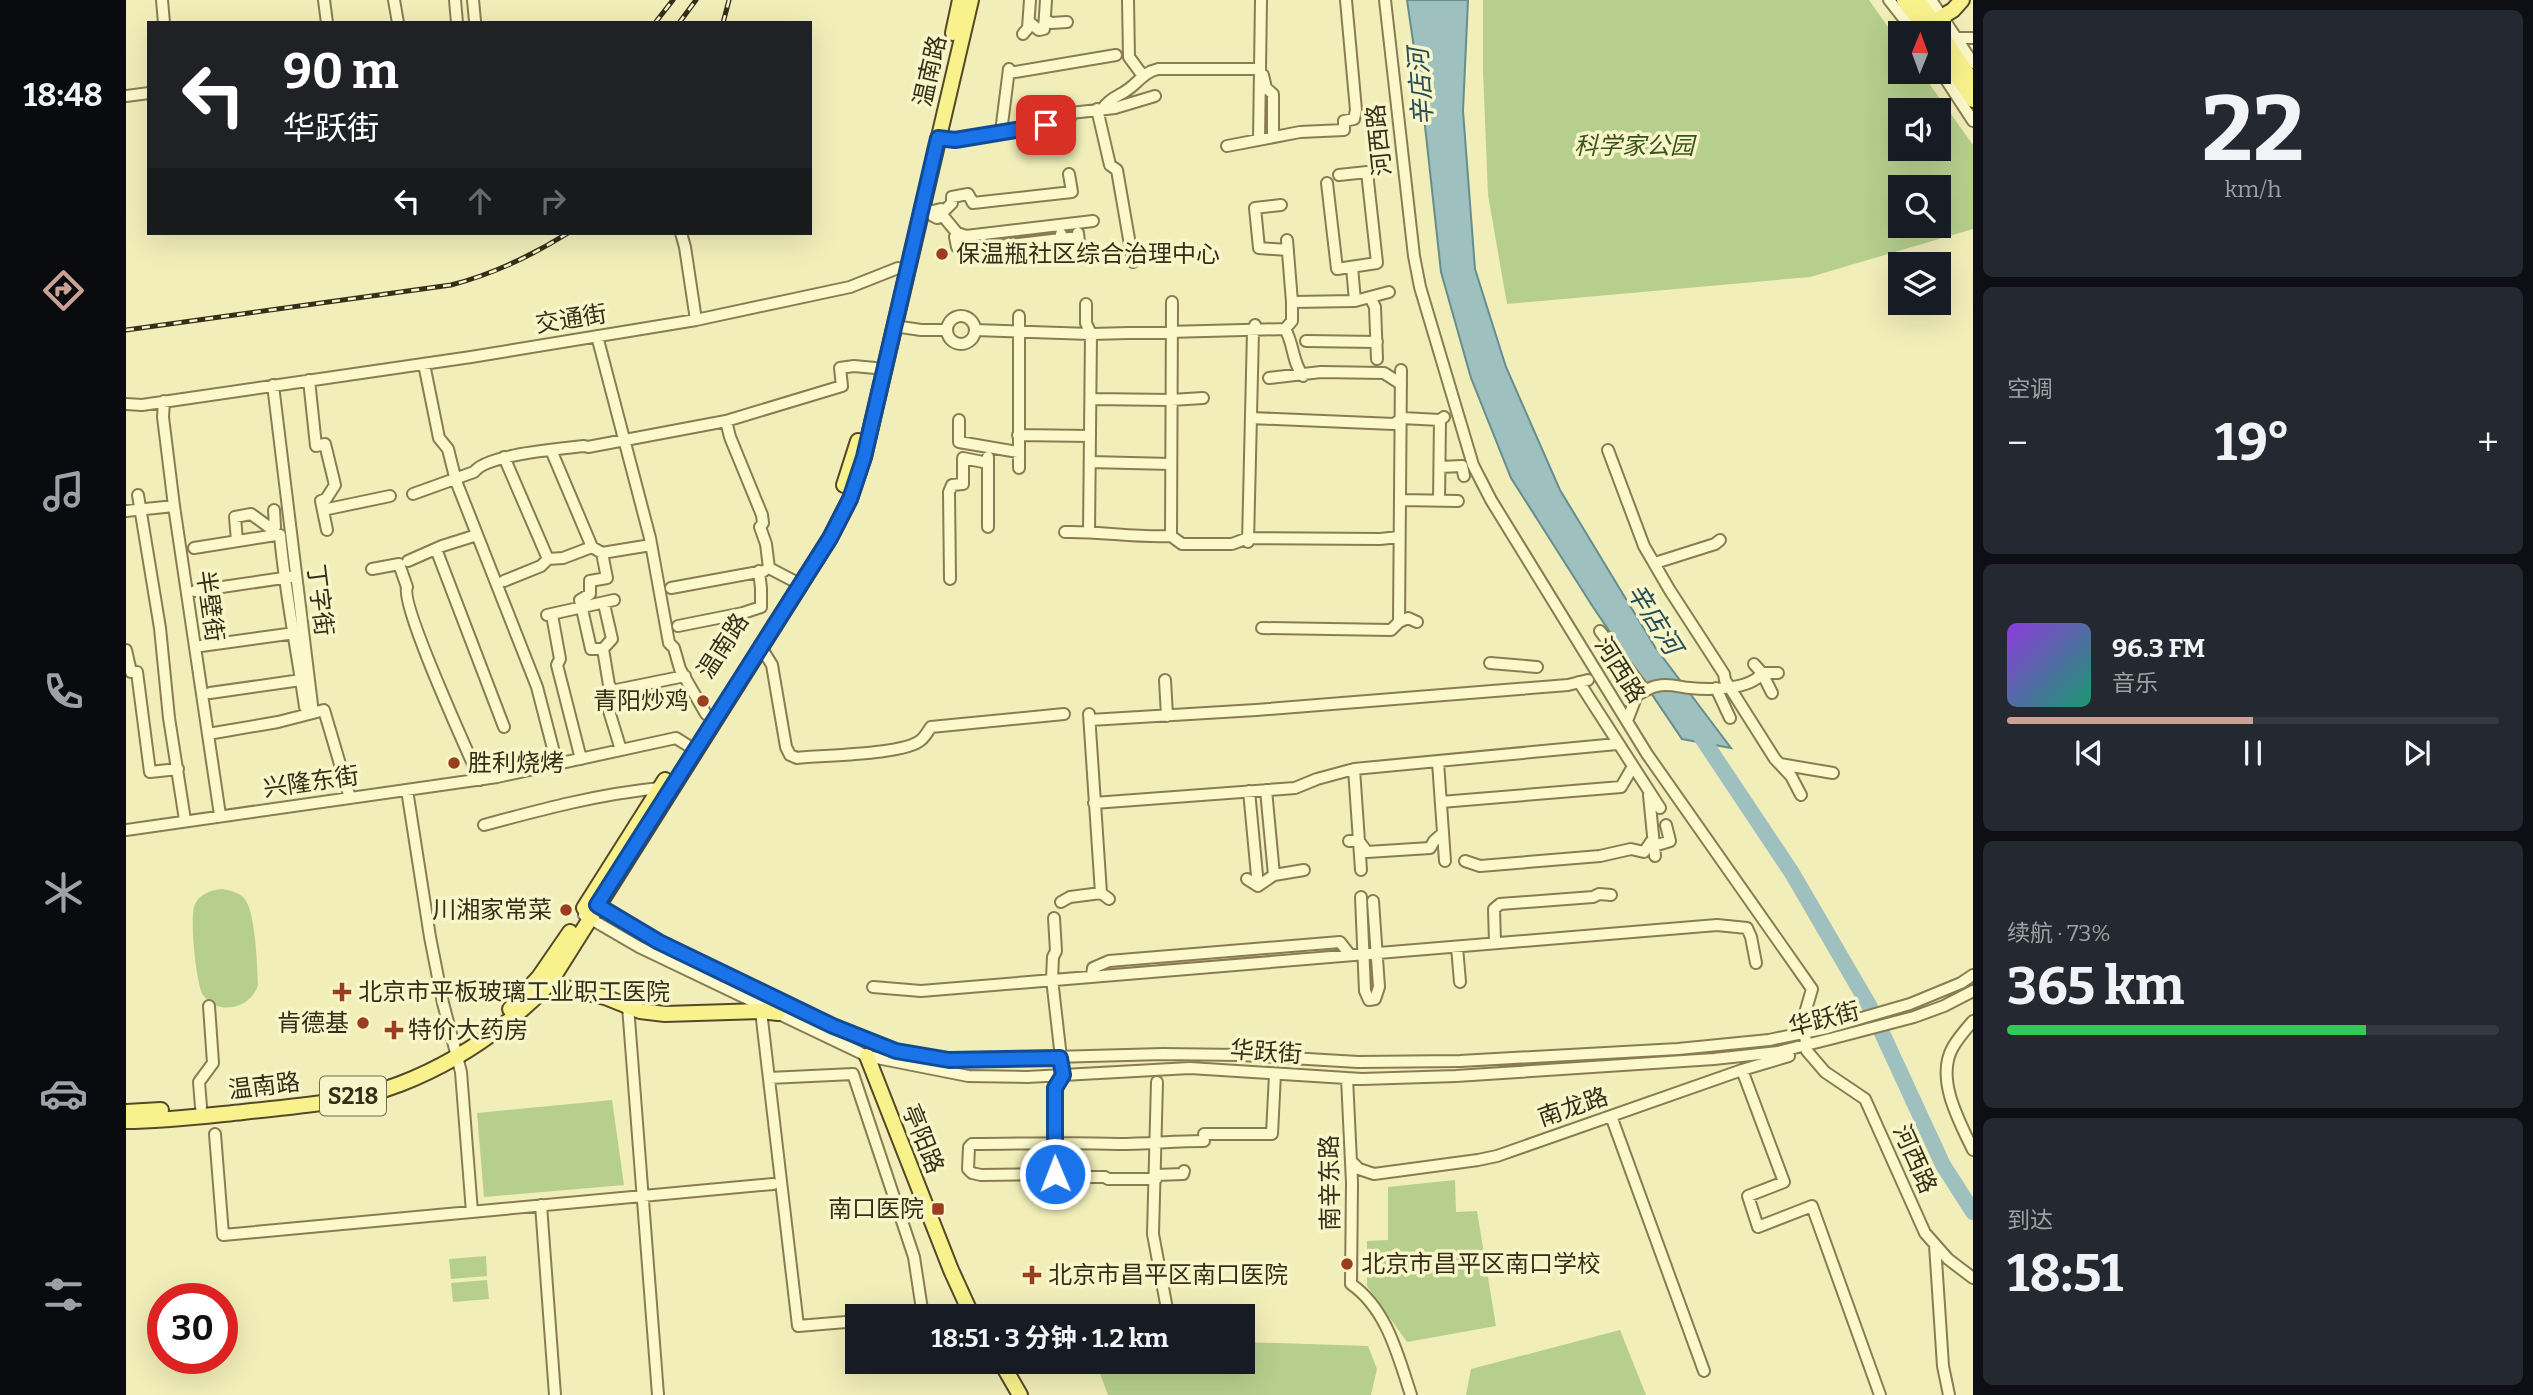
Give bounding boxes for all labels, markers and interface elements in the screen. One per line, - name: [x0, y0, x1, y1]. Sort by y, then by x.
- north arrow: [1888, 21, 1951, 84]
- map controls: [1888, 21, 1951, 315]
- street label: 温南路: [908, 33, 952, 109]
- text: 90 m: [283, 42, 399, 101]
- water label: 辛店河: [1402, 42, 1439, 127]
- icon: left: [168, 49, 259, 140]
- text: 22: [2202, 75, 2304, 184]
- text: 18:48: [23, 76, 103, 114]
- pin: [1016, 95, 1076, 155]
- button: sound: [1888, 98, 1951, 161]
- street label: 河西路: [1361, 103, 1397, 177]
- icon: arrive: [1027, 106, 1065, 144]
- text: 华跃街: [283, 109, 379, 147]
- park label: 科学家公园: [1574, 132, 1697, 160]
- button: search: [1888, 175, 1951, 238]
- text: km/h: [2225, 175, 2281, 203]
- icon: left: [388, 182, 426, 220]
- icon: ahead: [461, 182, 499, 220]
- icon: right: [534, 182, 572, 220]
- place label: 保温瓶社区综合治理中心: [956, 240, 1220, 268]
- marker: 保温瓶社区综合治理中心: [934, 246, 950, 262]
- button: layers: [1888, 252, 1951, 315]
- icon: directions: [39, 266, 88, 315]
- street label: 交通街: [533, 300, 609, 338]
- text: 空调: [2007, 375, 2053, 403]
- text: 19°: [2215, 411, 2290, 474]
- text: −: [2007, 420, 2028, 466]
- text: +: [2477, 420, 2499, 466]
- icon: music: [39, 467, 88, 516]
- street label: 丁字街: [302, 563, 338, 637]
- street label: 半壁街: [191, 568, 229, 644]
- water label: 辛店河: [1620, 578, 1690, 665]
- street label: 温南路: [692, 608, 754, 684]
- street label: 河西路: [1589, 632, 1651, 708]
- text: 96.3 FM: [2112, 633, 2205, 664]
- icon: phone: [39, 667, 88, 716]
- text: 音乐: [2112, 669, 2158, 697]
- place label: 青阳炒鸡: [593, 687, 689, 715]
- marker: 青阳炒鸡: [695, 693, 711, 709]
- icon: previous: [2070, 734, 2108, 772]
- icon: pause: [2234, 734, 2272, 772]
- icon: next: [2398, 734, 2436, 772]
- place label: 胜利烧烤: [468, 749, 564, 777]
- marker: 胜利烧烤: [446, 755, 462, 771]
- street label: 兴隆东街: [262, 761, 360, 803]
- icon: climate: [39, 868, 88, 917]
- place label: 川湘家常菜: [432, 896, 552, 924]
- marker: 川湘家常菜: [558, 902, 574, 918]
- text: 续航 · 73%: [2007, 919, 2111, 947]
- text: 365 km: [2007, 955, 2184, 1018]
- place label: 北京市平板玻璃工业职工医院: [358, 978, 670, 1006]
- marker: 北京市平板玻璃工业职工医院: [332, 982, 352, 1002]
- street label: 华跃街: [1786, 997, 1862, 1041]
- place label: 肯德基: [277, 1009, 349, 1037]
- marker: 肯德基: [355, 1015, 371, 1031]
- place label: 特价大药房: [408, 1016, 528, 1044]
- marker: 特价大药房: [386, 1022, 402, 1038]
- street label: 华跃街: [1229, 1036, 1303, 1068]
- street label: 温南路: [227, 1068, 301, 1104]
- icon: car: [39, 1069, 88, 1118]
- road number: S218: [320, 1077, 386, 1116]
- street label: 南龙路: [1534, 1082, 1612, 1132]
- street label: 亭阳路: [897, 1100, 949, 1178]
- street label: 河西路: [1888, 1120, 1942, 1198]
- street label: 南辛东路: [1315, 1135, 1345, 1231]
- position arrow: [1018, 1137, 1092, 1211]
- place label: 南口医院: [828, 1195, 924, 1223]
- marker: 南口医院: [930, 1201, 946, 1217]
- text: 到达: [2007, 1206, 2053, 1234]
- text: 18:51: [2007, 1242, 2123, 1305]
- place label: 北京市昌平区南口学校: [1361, 1250, 1601, 1278]
- marker: 北京市昌平区南口学校: [1339, 1256, 1355, 1272]
- place label: 北京市昌平区南口医院: [1048, 1261, 1288, 1289]
- marker: 北京市昌平区南口医院: [1022, 1265, 1042, 1285]
- icon: filters: [39, 1270, 88, 1319]
- speed limit sign: 30: [147, 1283, 238, 1374]
- text: 18:51 · 3 分钟 · 1.2 km: [931, 1323, 1169, 1354]

